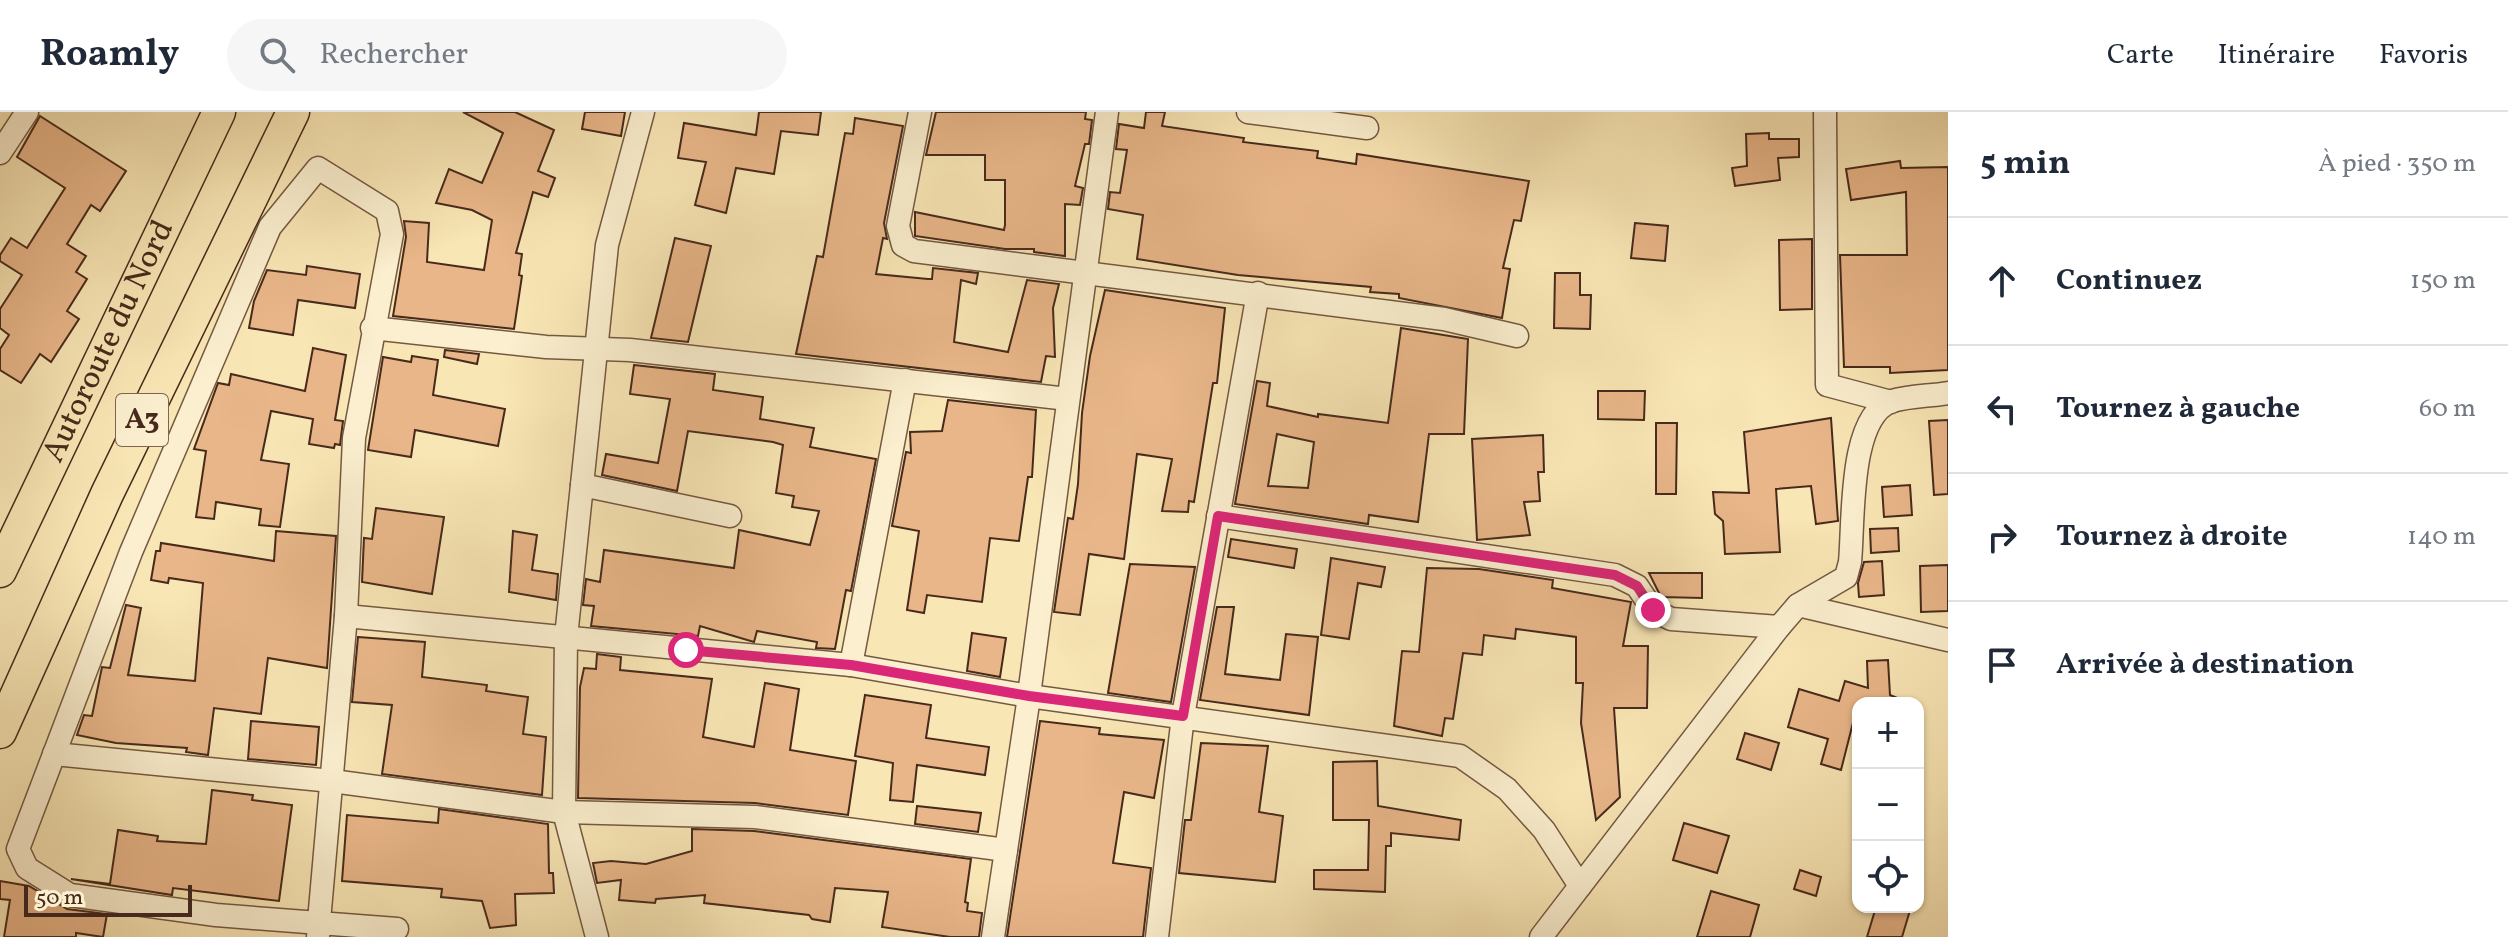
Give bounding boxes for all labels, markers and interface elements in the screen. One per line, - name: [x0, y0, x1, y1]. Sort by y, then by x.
- search box: [227, 19, 787, 91]
- text: Roamly: [40, 29, 179, 82]
- icon: search: [255, 33, 299, 77]
- text: Rechercher: [319, 34, 468, 76]
- text: Carte: [2107, 36, 2174, 75]
- text: Itinéraire: [2218, 36, 2335, 75]
- text: Favoris: [2379, 36, 2468, 75]
- text: 5 min: [1980, 141, 2070, 188]
- text: À pied · 350 m: [2318, 146, 2476, 182]
- street label: Autoroute du Nord: [33, 213, 186, 470]
- icon: ahead: [1980, 259, 2024, 303]
- text: Continuez: [2056, 260, 2202, 302]
- text: 150 m: [2410, 263, 2476, 299]
- icon: left: [1980, 387, 2024, 431]
- text: Tournez à gauche: [2056, 388, 2300, 430]
- text: 60 m: [2419, 391, 2476, 427]
- road number: A3: [116, 394, 168, 446]
- icon: right: [1980, 515, 2024, 559]
- text: Tournez à droite: [2056, 516, 2288, 558]
- text: 140 m: [2407, 519, 2476, 555]
- route end: [1635, 592, 1671, 628]
- route start: [668, 632, 704, 668]
- icon: arrive: [1980, 643, 2024, 687]
- text: Arrivée à destination: [2056, 644, 2355, 686]
- map controls: [1852, 697, 1924, 913]
- button: +: [1852, 697, 1924, 769]
- button: −: [1852, 769, 1924, 841]
- button: locate: [1852, 841, 1924, 913]
- scale bar: [24, 881, 192, 917]
- text: 50 m: [36, 883, 83, 914]

